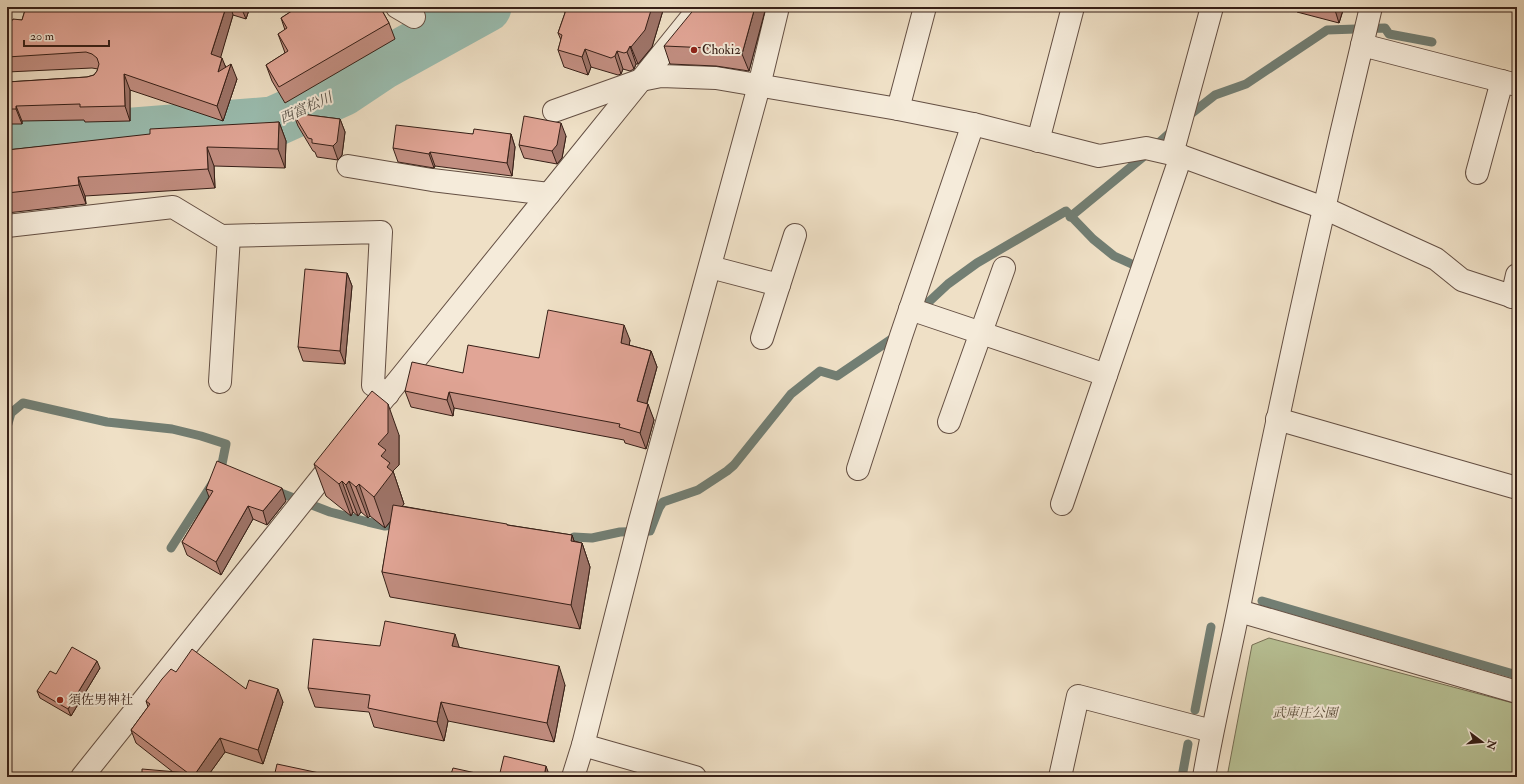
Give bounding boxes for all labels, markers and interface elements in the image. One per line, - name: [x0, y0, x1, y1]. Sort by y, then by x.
- scale bar: [24, 22, 109, 48]
- text: 20 m: [30, 29, 55, 44]
- place label: Choki2: [702, 42, 741, 58]
- marker: Choki2: [689, 45, 699, 55]
- water label: 西富松川: [277, 88, 337, 127]
- place label: 須佐男神社: [68, 692, 133, 708]
- marker: 須佐男神社: [55, 695, 65, 705]
- park label: 武庫庄公園: [1272, 705, 1339, 721]
- north arrow: [1462, 722, 1502, 762]
- text: N: [1483, 737, 1499, 752]

